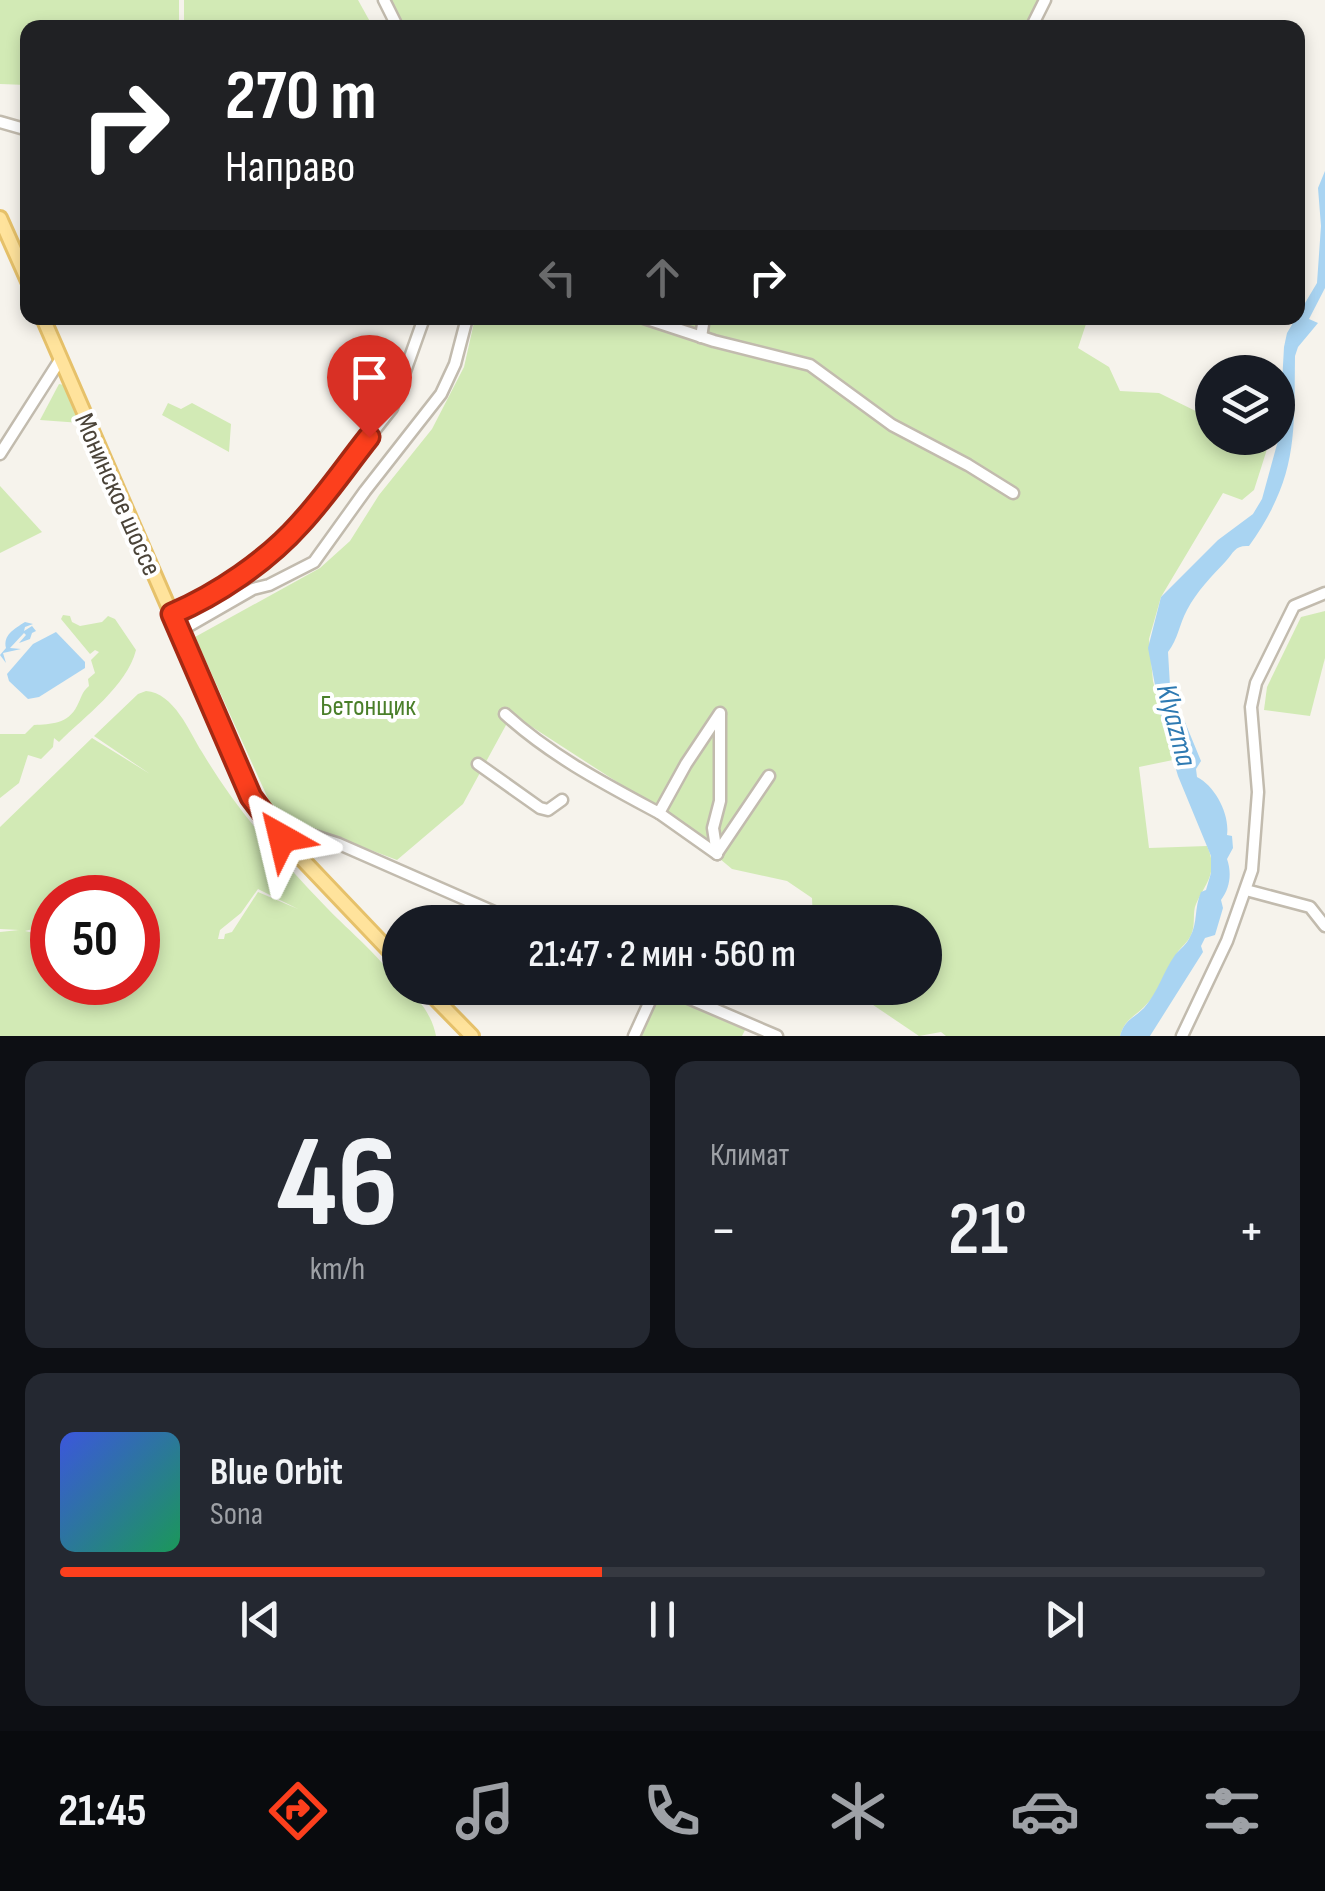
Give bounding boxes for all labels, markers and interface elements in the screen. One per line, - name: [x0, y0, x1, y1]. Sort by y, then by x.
- text: 270 m: [225, 55, 377, 139]
- icon: right: [60, 60, 190, 190]
- text: Направо: [225, 140, 355, 195]
- icon: left: [530, 250, 585, 305]
- icon: ahead: [635, 250, 690, 305]
- icon: right: [740, 250, 795, 305]
- pin: [327, 335, 412, 438]
- icon: arrive: [342, 350, 397, 405]
- map controls: [1195, 355, 1295, 455]
- button: layers: [1195, 355, 1295, 455]
- street label: Монинское шоссе: [67, 408, 168, 581]
- water label: Klyazma: [1148, 680, 1204, 770]
- park label: Бетонщик: [320, 690, 416, 723]
- position arrow: [230, 786, 334, 890]
- speed limit sign: 50: [30, 875, 160, 1005]
- text: 21:47 · 2 мин · 560 m: [528, 932, 796, 977]
- text: 46: [277, 1107, 398, 1263]
- text: Климат: [710, 1136, 789, 1175]
- text: 21°: [948, 1185, 1027, 1276]
- text: −: [710, 1198, 737, 1265]
- text: +: [1238, 1198, 1265, 1265]
- text: km/h: [310, 1250, 365, 1289]
- text: Blue Orbit: [210, 1450, 343, 1495]
- text: Sona: [210, 1495, 263, 1534]
- icon: previous: [233, 1592, 288, 1647]
- icon: pause: [635, 1592, 690, 1647]
- icon: next: [1037, 1592, 1092, 1647]
- icon: directions: [263, 1776, 333, 1846]
- icon: music: [450, 1776, 520, 1846]
- icon: phone: [637, 1776, 707, 1846]
- icon: climate: [823, 1776, 893, 1846]
- icon: car: [1010, 1776, 1080, 1846]
- icon: filters: [1197, 1776, 1267, 1846]
- text: 21:45: [58, 1784, 147, 1839]

